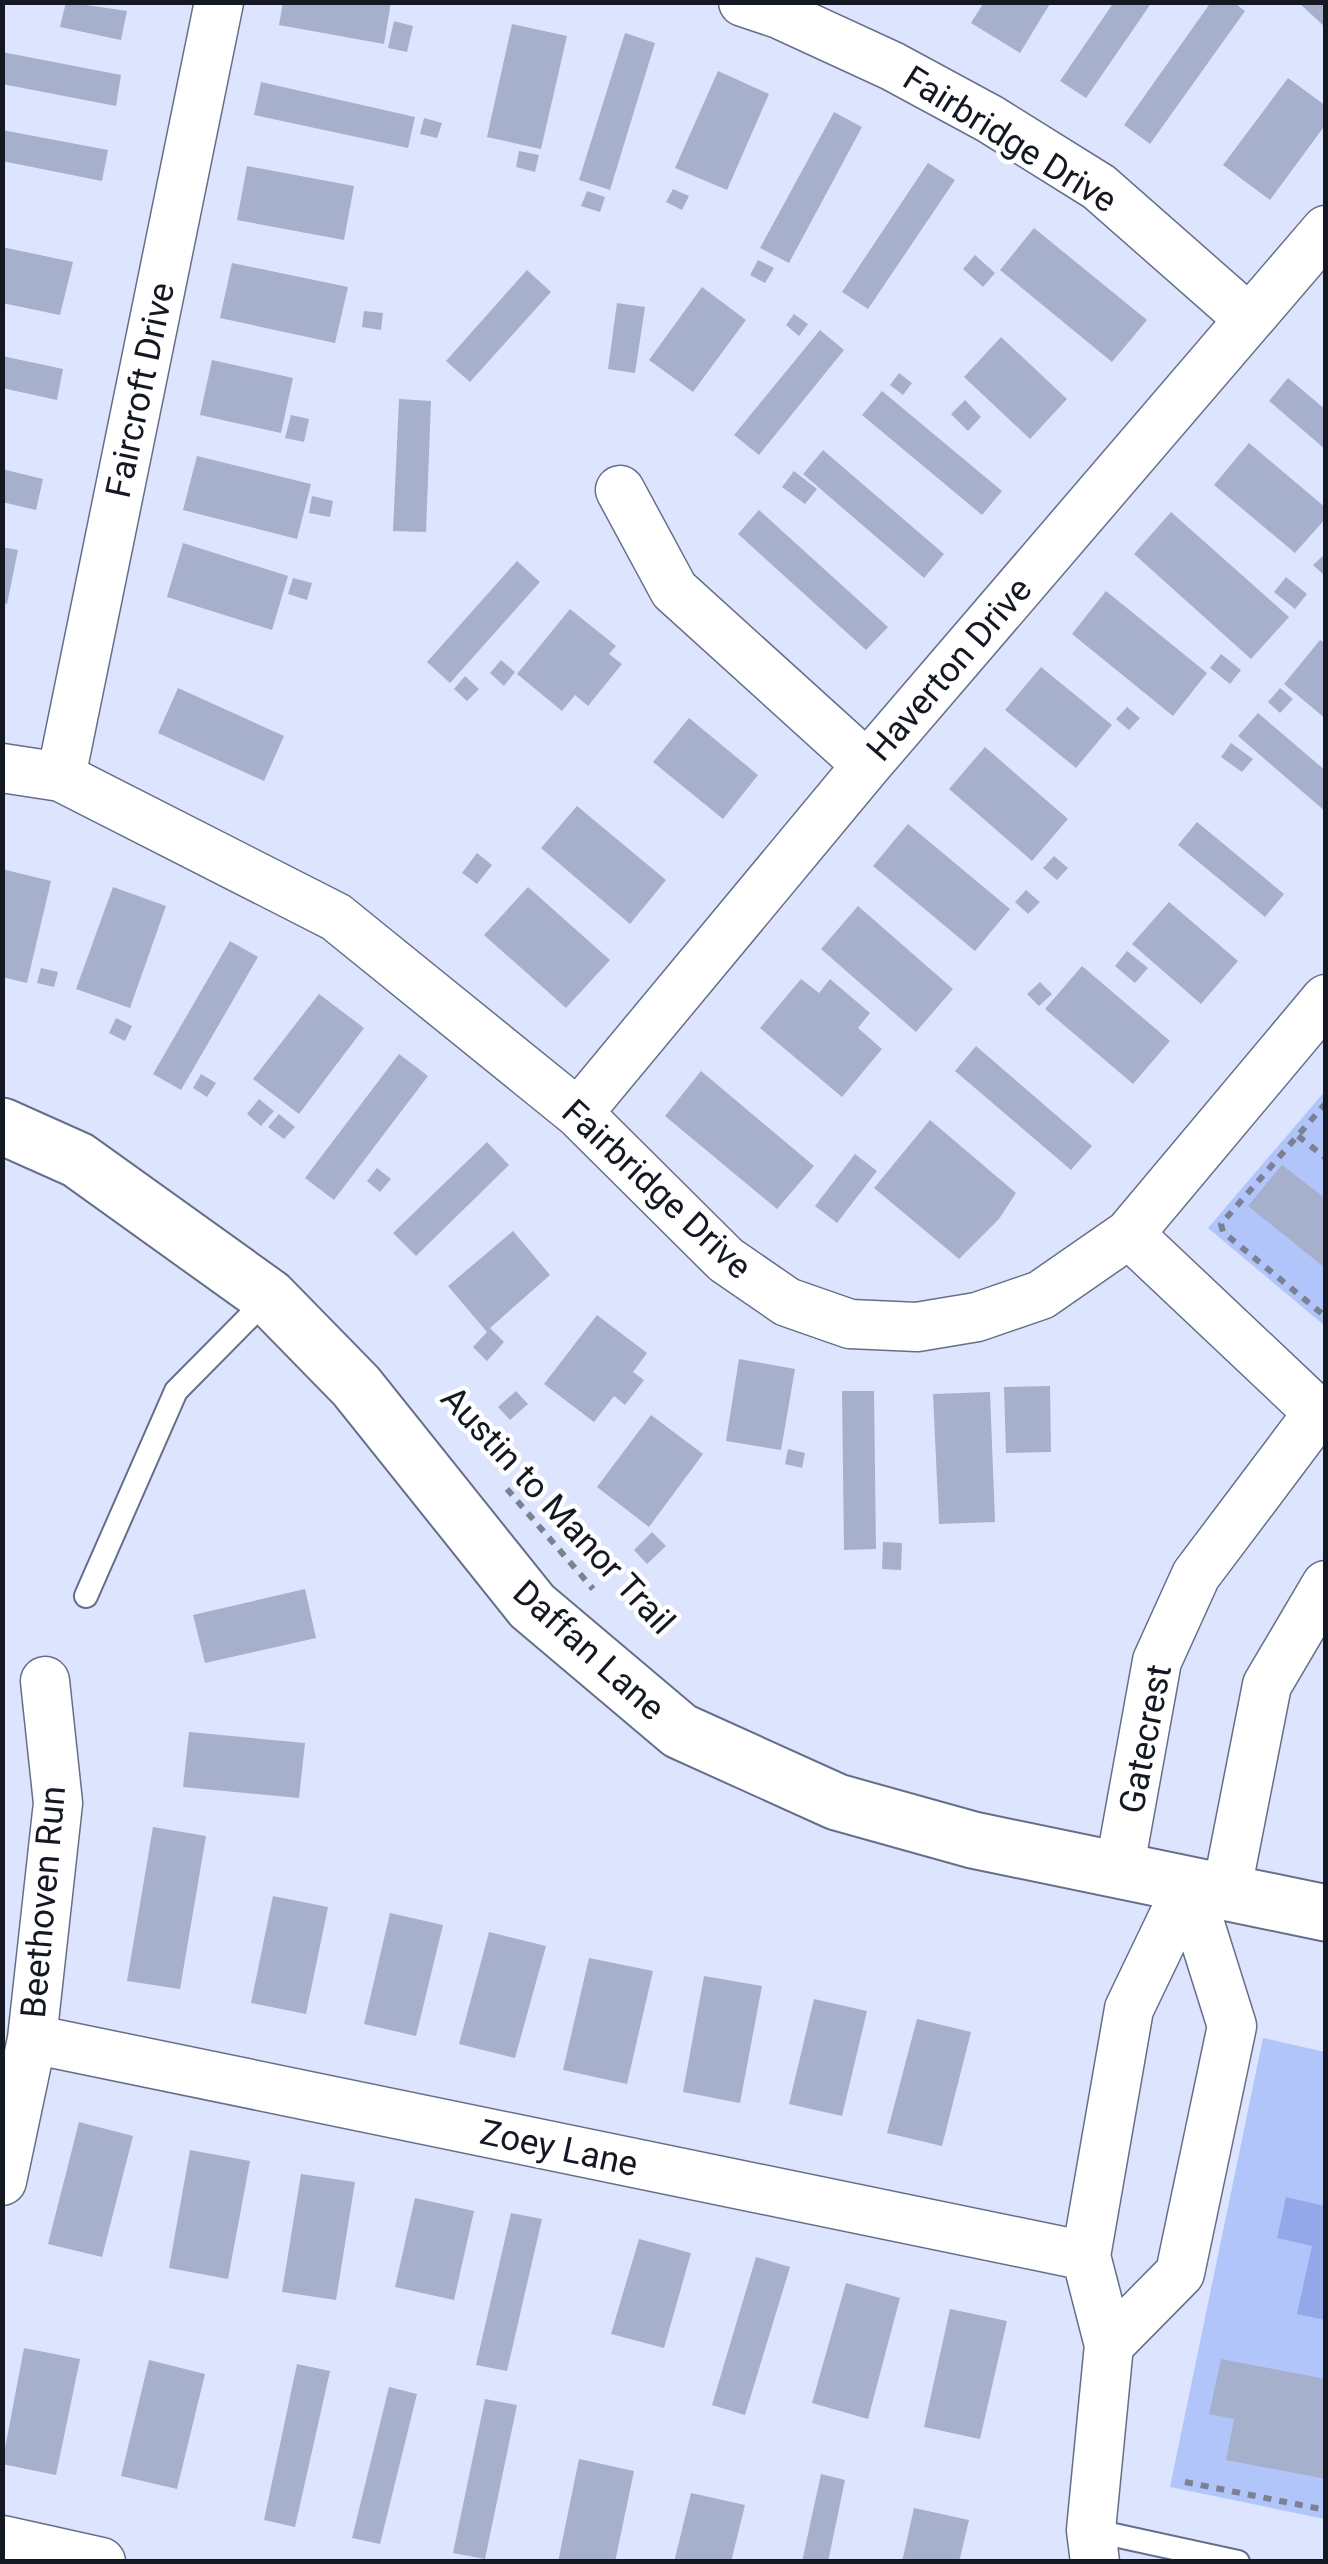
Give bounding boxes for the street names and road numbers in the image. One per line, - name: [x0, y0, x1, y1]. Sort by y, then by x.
- street label: Fairbridge Drive: [896, 58, 1124, 221]
- street label: Faircroft Drive: [98, 279, 183, 501]
- street label: Haverton Drive: [859, 569, 1040, 769]
- street label: Fairbridge Drive: [554, 1091, 760, 1287]
- street label: Austin to Manor Trail: [432, 1378, 683, 1643]
- street label: Daffan Lane: [505, 1572, 673, 1729]
- street label: Gatecrest: [1111, 1661, 1180, 1817]
- street label: Beethoven Run: [13, 1784, 74, 2020]
- street label: Zoey Lane: [476, 2112, 641, 2185]

